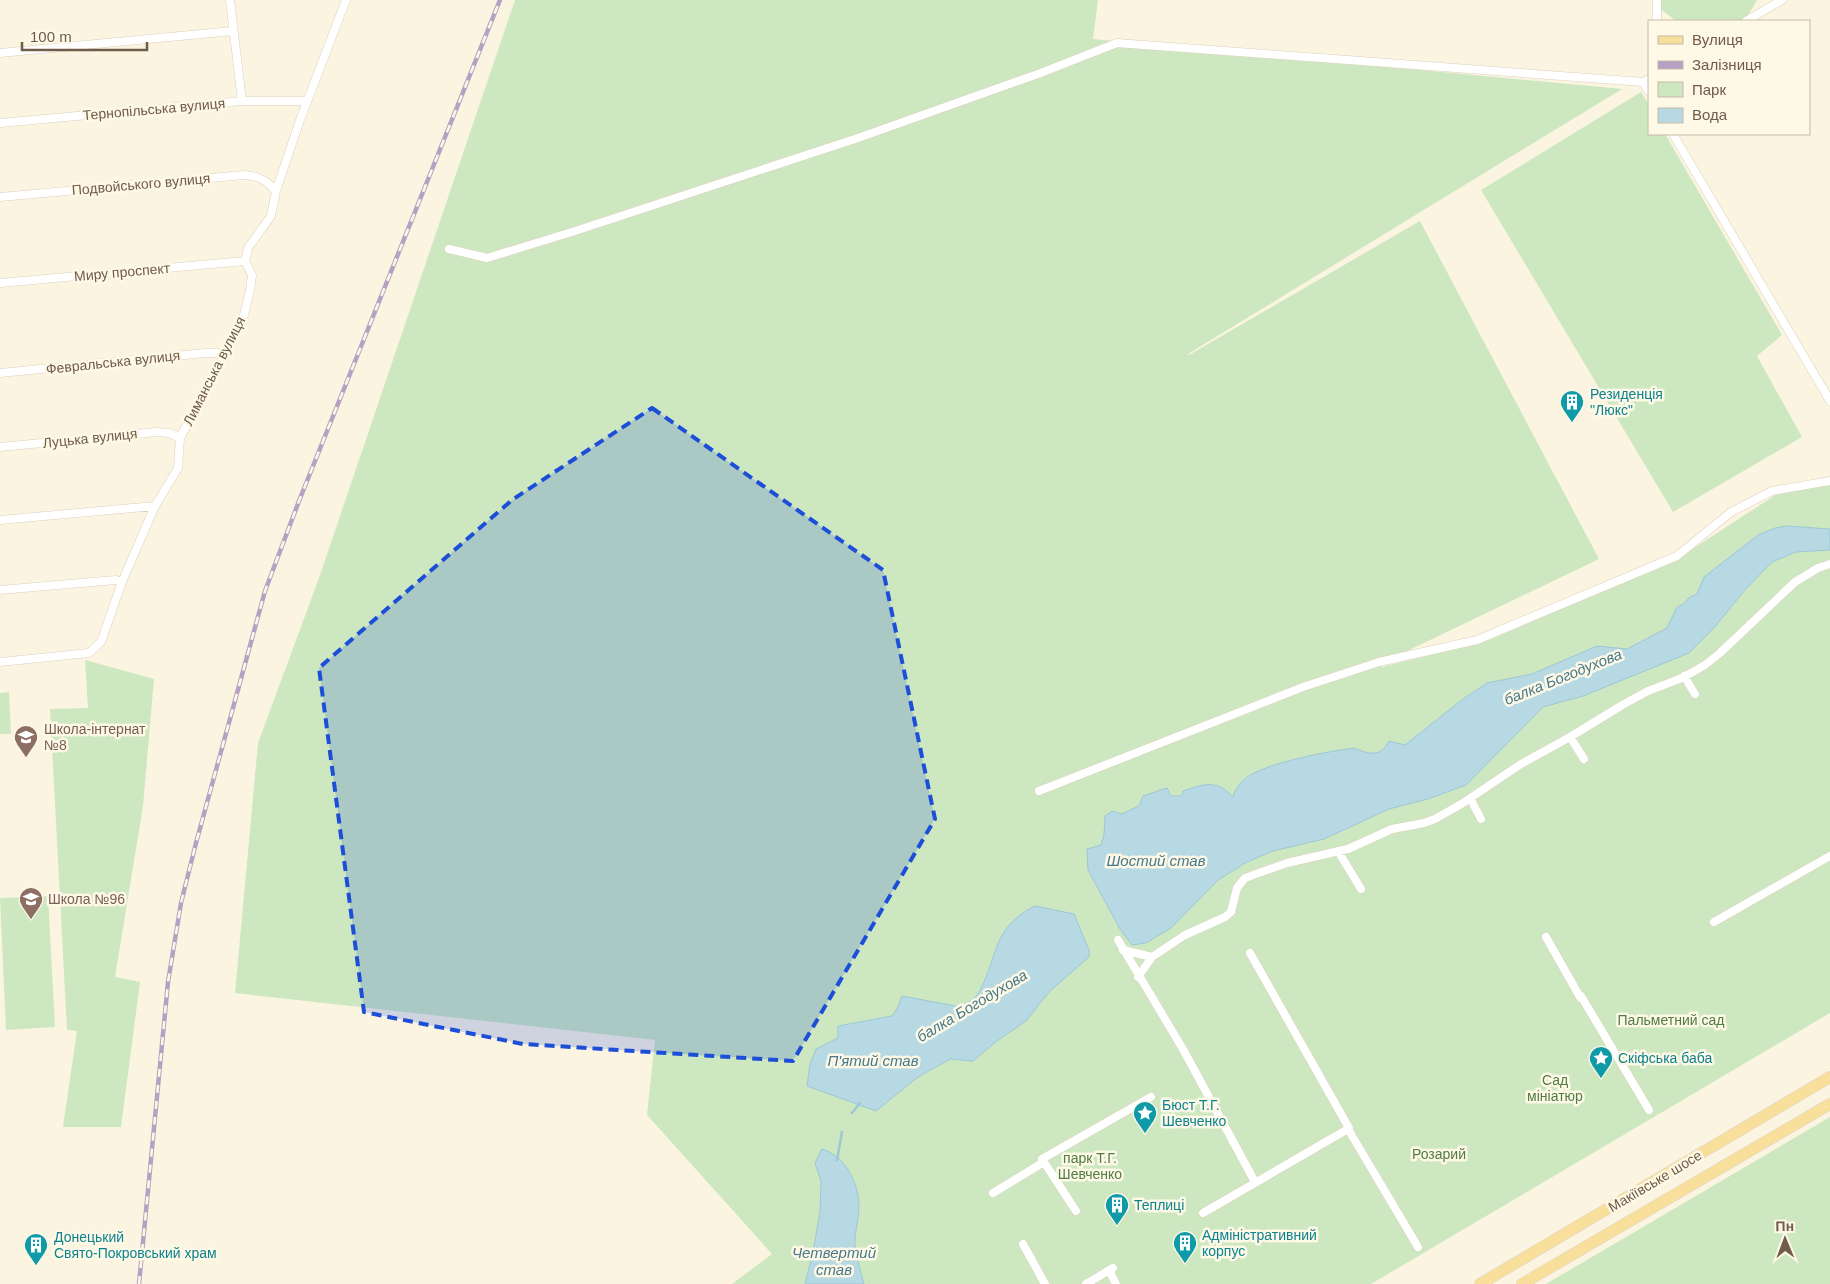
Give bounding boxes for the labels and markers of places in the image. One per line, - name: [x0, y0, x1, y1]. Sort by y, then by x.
- place label: Резиденція "Люкс": [1590, 386, 1663, 418]
- building icon: Резиденція "Люкс": [1559, 389, 1585, 423]
- place label: Школа-інтернат №8: [44, 721, 146, 753]
- school or university icon: Школа-інтернат №8: [13, 724, 39, 758]
- school or university icon: Школа №96: [18, 886, 44, 920]
- place label: Школа №96: [48, 891, 125, 907]
- place icon: Скіфська баба: [1588, 1045, 1614, 1079]
- place label: Скіфська баба: [1618, 1050, 1712, 1066]
- place label: Бюст Т.Г. Шевченко: [1162, 1097, 1227, 1129]
- place icon: Бюст Т.Г. Шевченко: [1132, 1100, 1158, 1134]
- building icon: Теплиці: [1104, 1192, 1130, 1226]
- place label: Теплиці: [1134, 1197, 1184, 1213]
- place label: Адміністративний корпус: [1202, 1227, 1317, 1259]
- place label: Донецький Свято-Покровський храм: [54, 1229, 217, 1261]
- building icon: Адміністративний корпус: [1172, 1230, 1198, 1264]
- building icon: Донецький Свято-Покровський храм: [23, 1232, 49, 1266]

